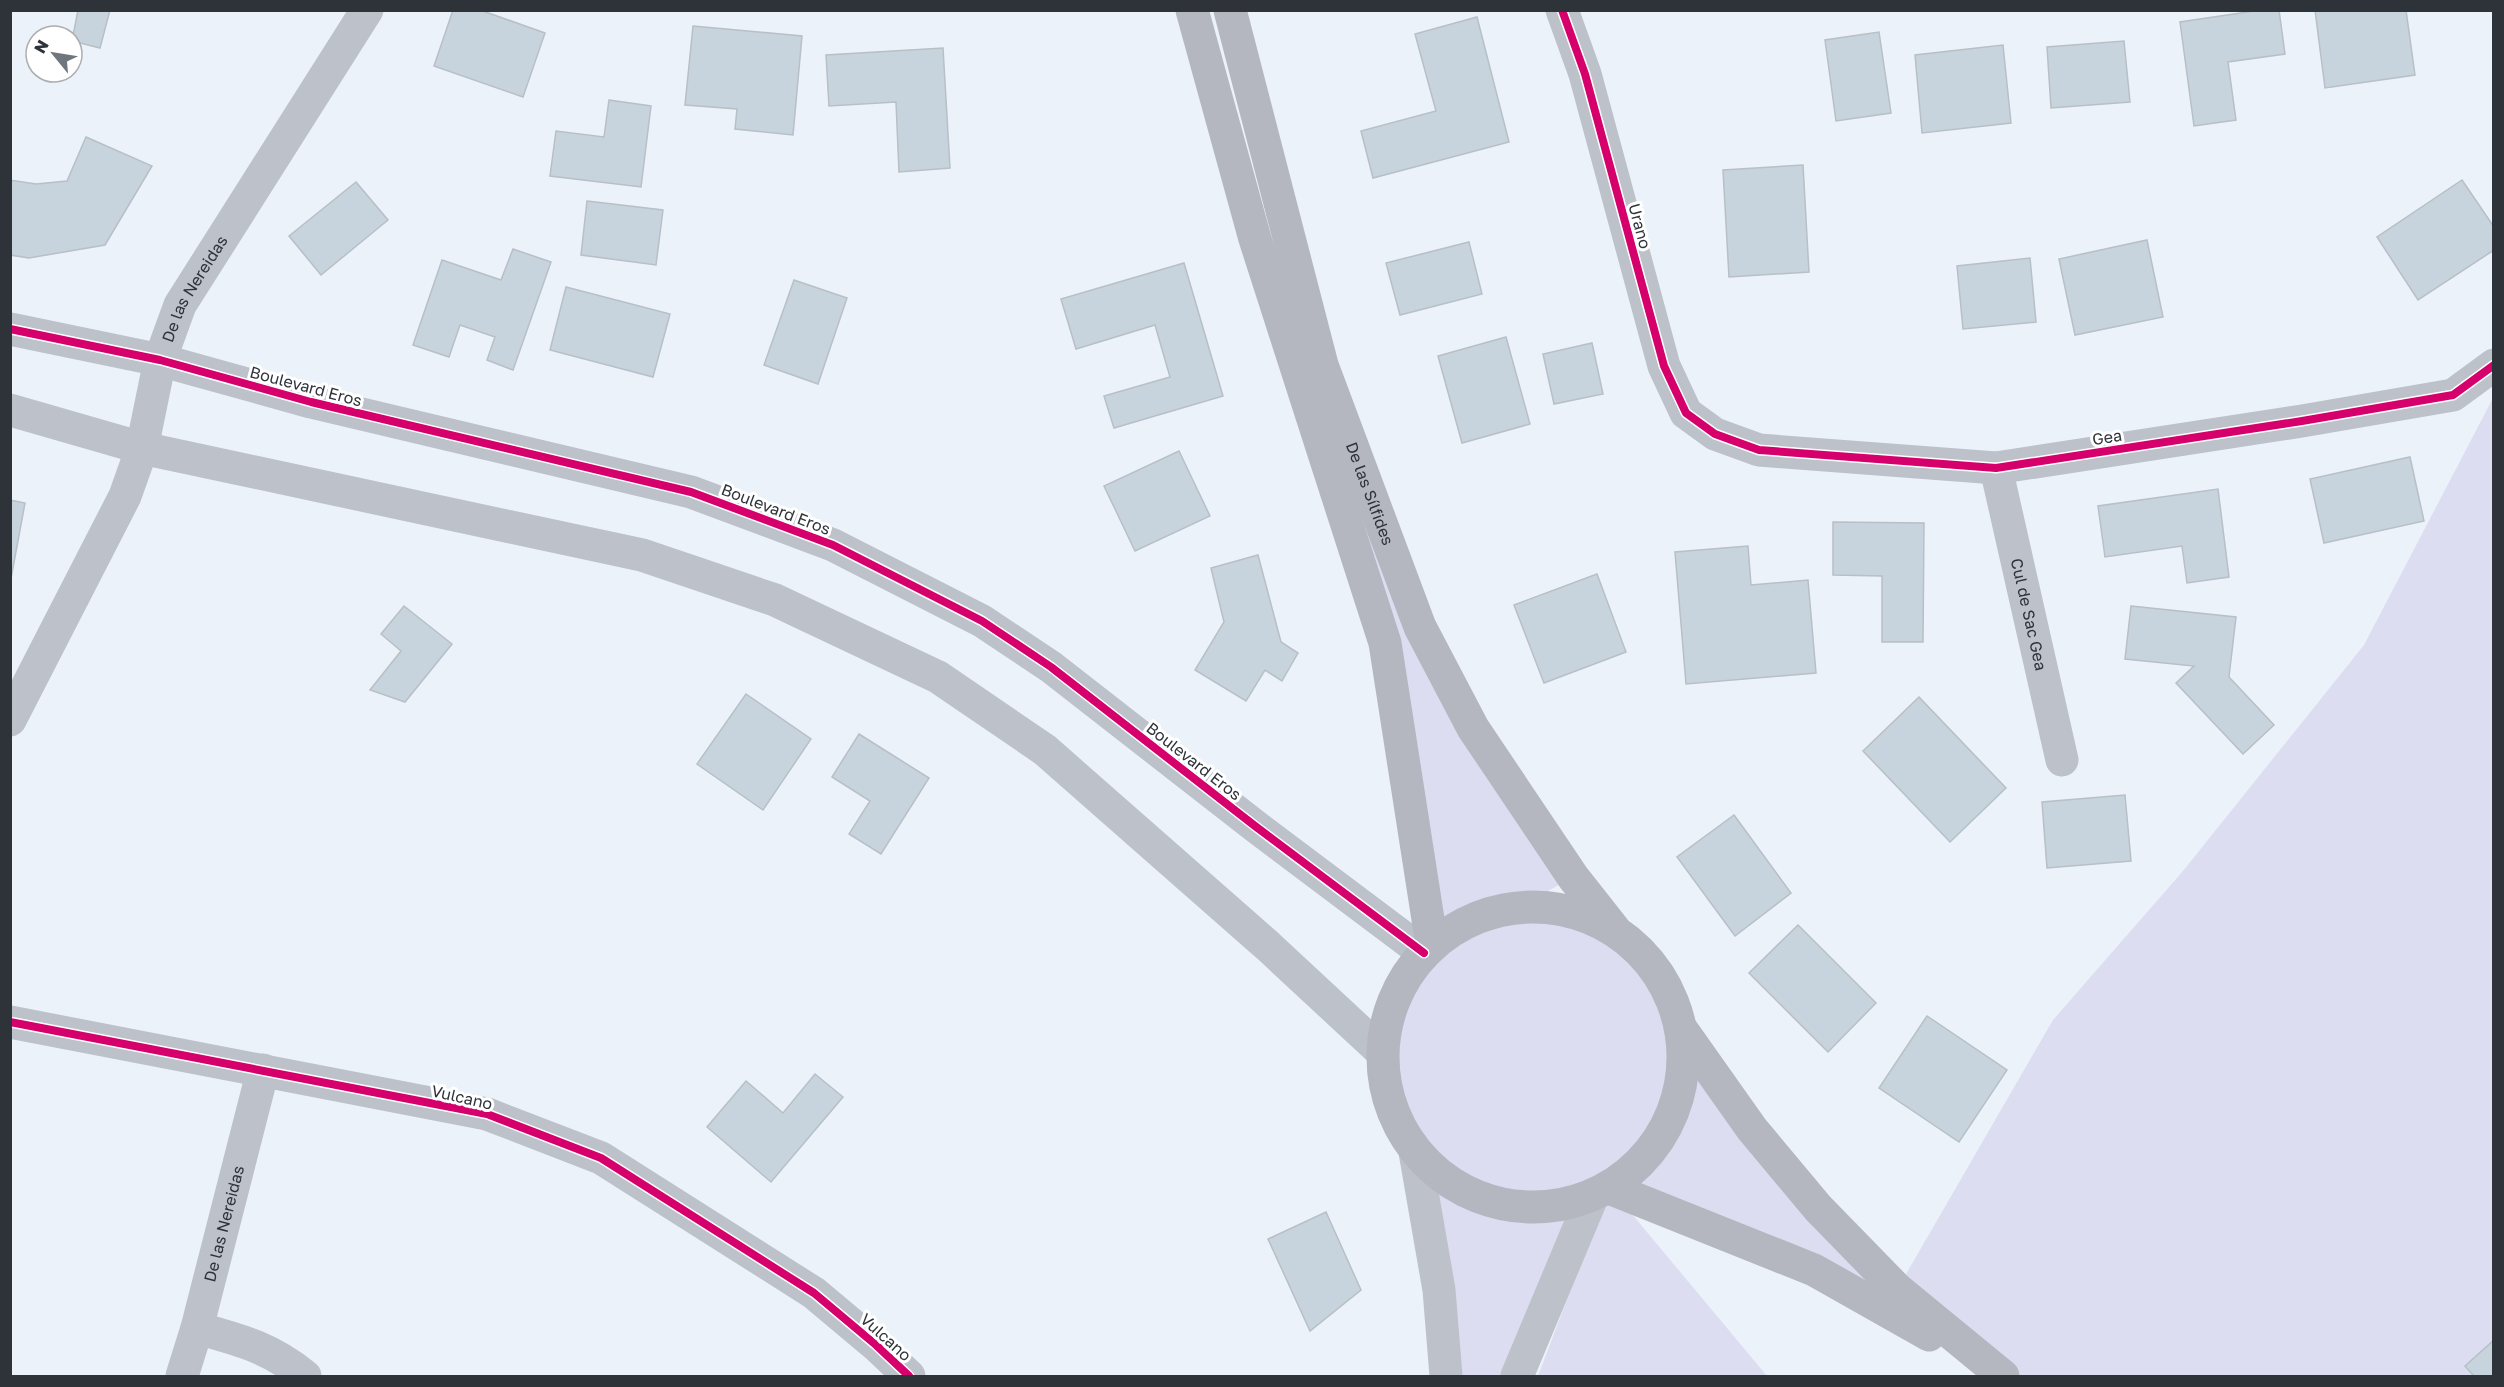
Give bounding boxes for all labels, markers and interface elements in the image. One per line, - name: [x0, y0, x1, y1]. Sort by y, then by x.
- north arrow: [24, 24, 84, 84]
- text: N: [29, 36, 53, 57]
- street label: Urano: [1624, 201, 1656, 251]
- street label: De las Nereidas: [157, 231, 232, 345]
- street label: Boulevard Eros: [248, 361, 364, 411]
- street label: Gea: [2091, 425, 2123, 449]
- street label: De las Sílfides: [1342, 439, 1398, 548]
- street label: Boulevard Eros: [719, 479, 833, 539]
- street label: Cul de Sac Gea: [2007, 556, 2051, 672]
- street label: Boulevard Eros: [1142, 718, 1246, 804]
- street label: Vulcano: [430, 1080, 494, 1114]
- street label: De las Nereidas: [199, 1163, 248, 1284]
- street label: Vulcano: [856, 1309, 916, 1365]

